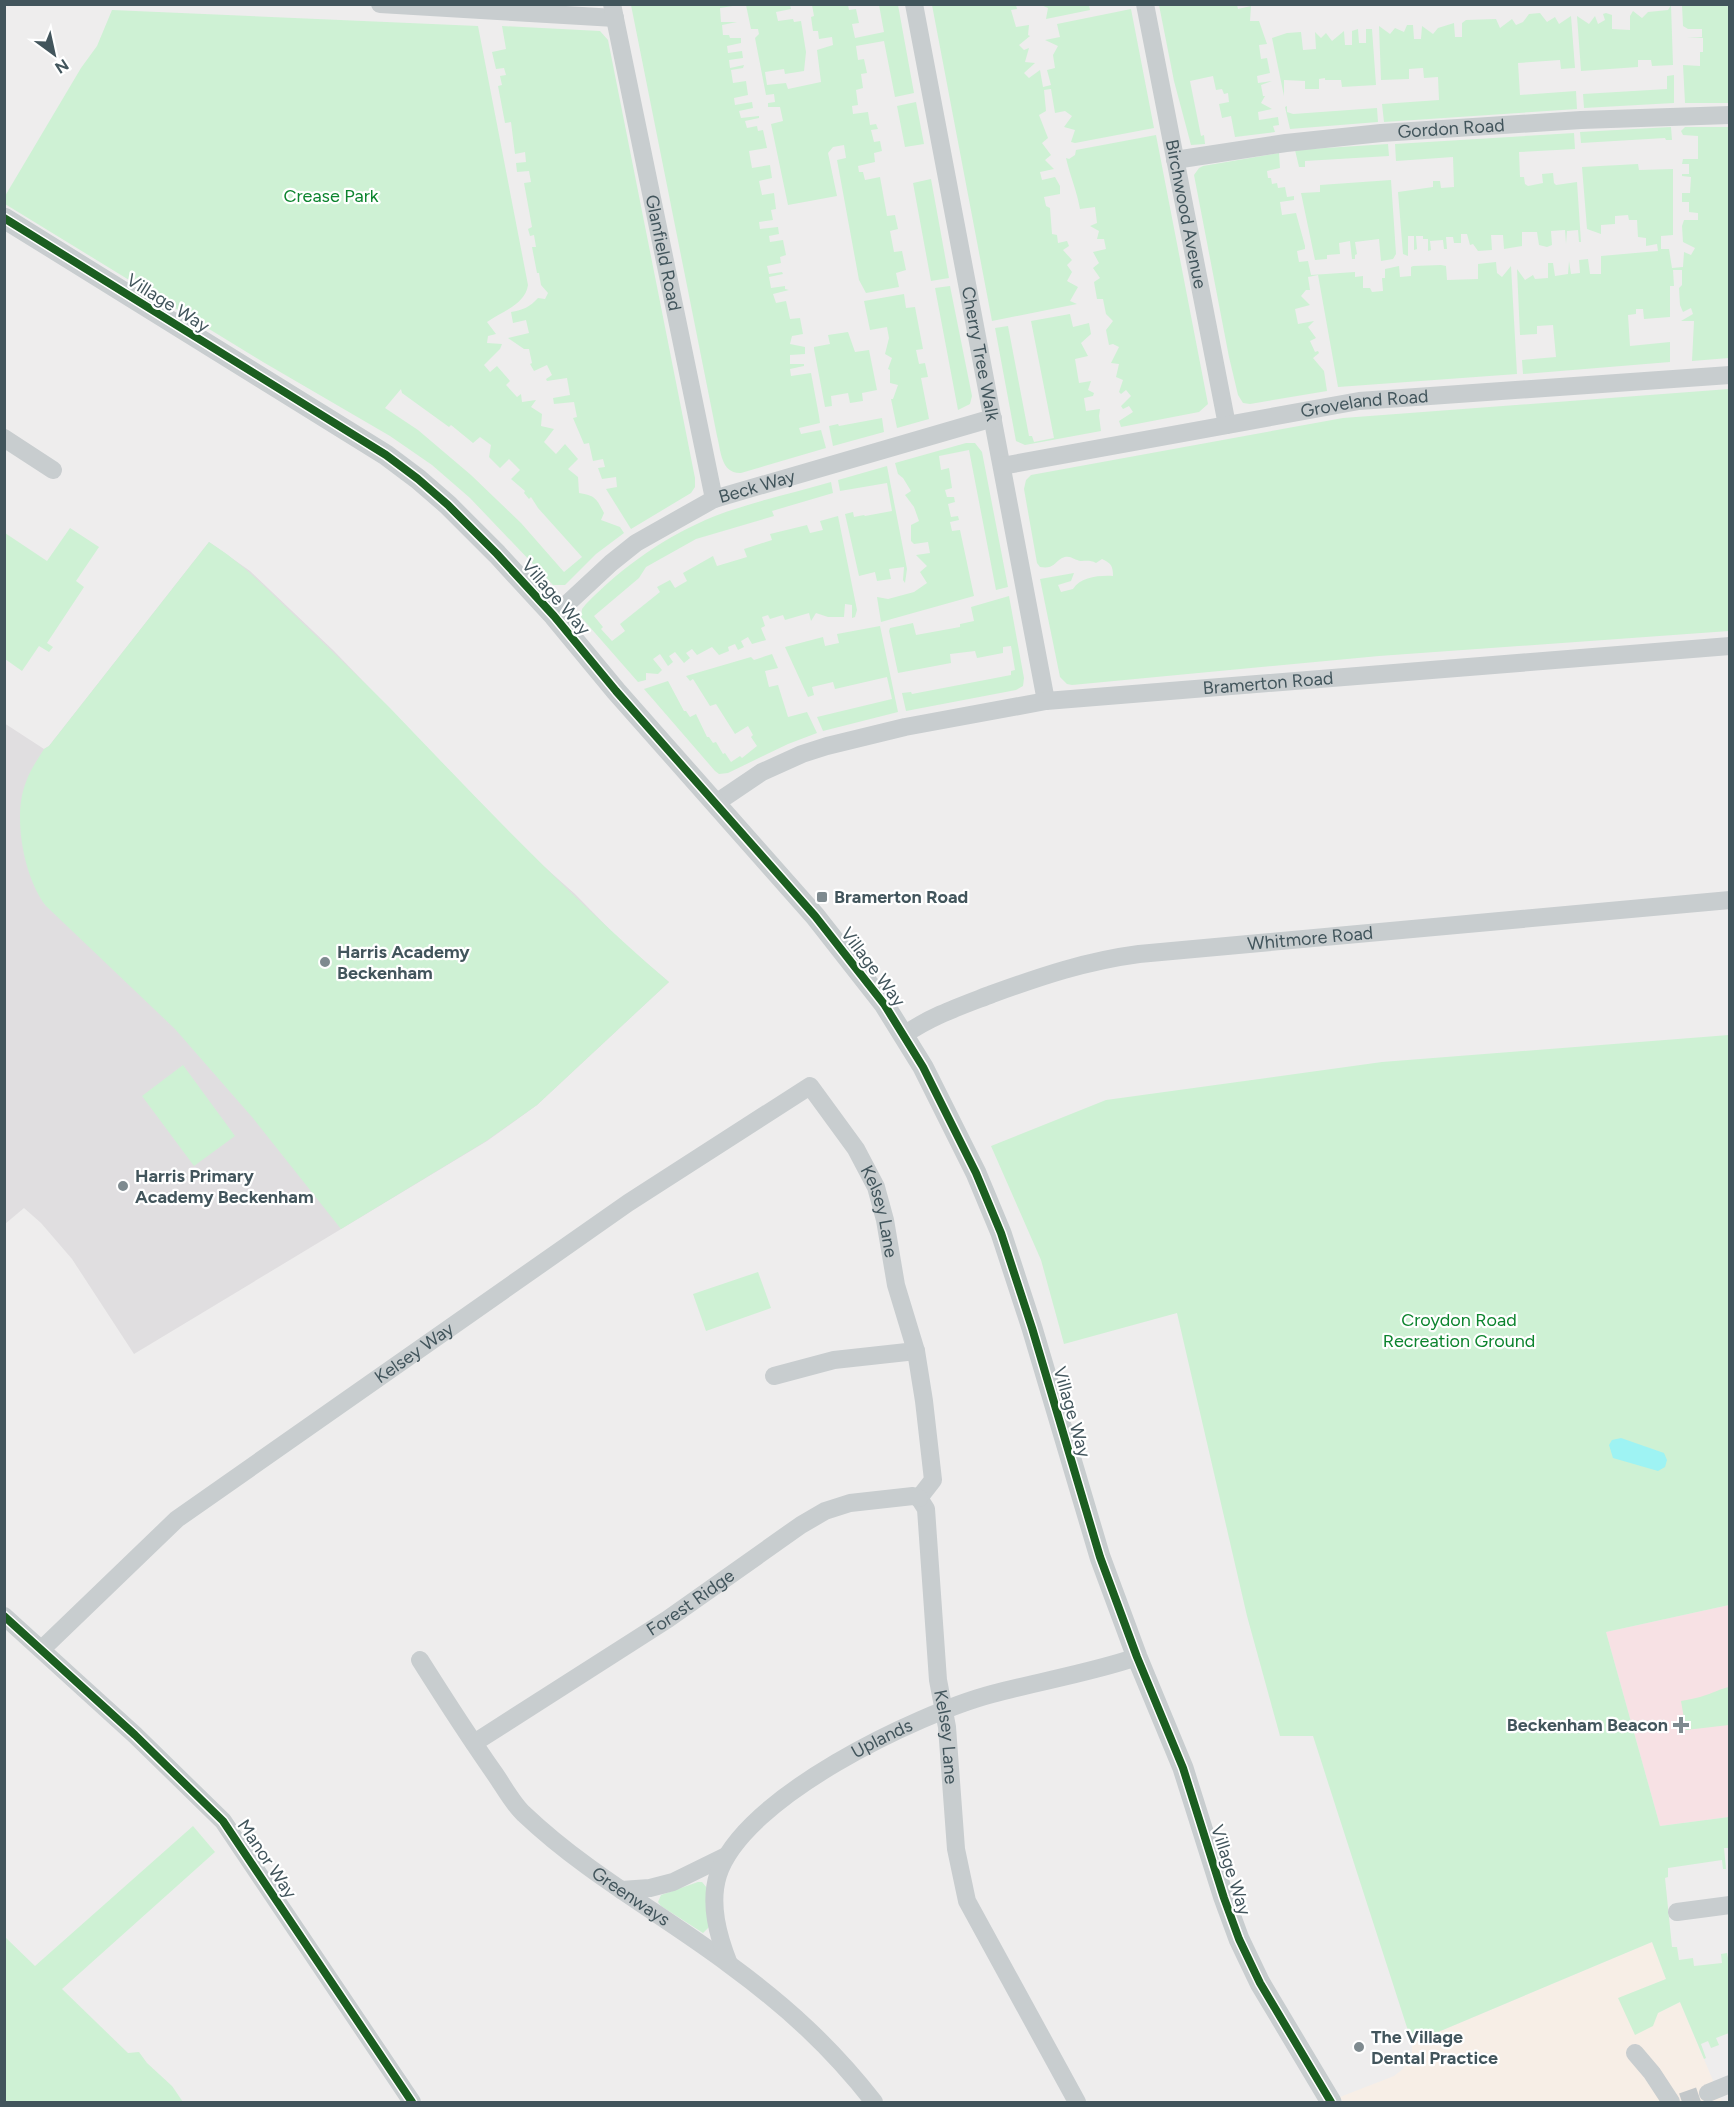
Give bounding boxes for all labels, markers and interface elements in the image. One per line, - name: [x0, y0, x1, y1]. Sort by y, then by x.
- north arrow: [24, 24, 84, 84]
- text: N: [52, 55, 72, 77]
- street label: Gordon Road: [1397, 114, 1505, 143]
- street label: Birchwood Avenue: [1161, 138, 1211, 291]
- park label: Crease Park: [284, 185, 379, 207]
- street label: Glanfield Road: [641, 193, 686, 313]
- street label: Village Way: [122, 269, 214, 337]
- street label: Cherry Tree Walk: [957, 285, 1004, 423]
- street label: Groveland Road: [1299, 385, 1429, 422]
- street label: Beck Way: [716, 465, 798, 508]
- street label: Village Way: [517, 554, 595, 640]
- street label: Bramerton Road: [1202, 667, 1334, 699]
- place label: Bramerton Road: [834, 886, 968, 908]
- marker: Bramerton Road: [815, 890, 829, 904]
- street label: Whitmore Road: [1247, 922, 1374, 955]
- street label: Village Way: [836, 923, 910, 1011]
- place label: Harris Academy Beckenham: [337, 941, 470, 984]
- marker: Harris Academy Beckenham: [318, 955, 332, 969]
- street label: Kelsey Lane: [856, 1162, 902, 1259]
- place label: Harris Primary Academy Beckenham: [135, 1165, 314, 1208]
- marker: Harris Primary Academy Beckenham: [116, 1179, 130, 1193]
- park label: Croydon Road Recreation Ground: [1383, 1309, 1535, 1352]
- street label: Kelsey Way: [370, 1317, 458, 1388]
- street label: Village Way: [1049, 1364, 1096, 1461]
- street label: Forest Ridge: [642, 1564, 739, 1641]
- street label: Kelsey Lane: [929, 1688, 962, 1785]
- street label: Uplands: [847, 1714, 916, 1763]
- place label: Beckenham Beacon: [1507, 1714, 1668, 1736]
- marker: Beckenham Beacon: [1672, 1716, 1690, 1734]
- street label: Manor Way: [233, 1815, 302, 1903]
- street label: Village Way: [1206, 1822, 1256, 1918]
- street label: Greenways: [587, 1862, 674, 1931]
- place label: The Village Dental Practice: [1371, 2026, 1498, 2069]
- marker: The Village Dental Practice: [1352, 2040, 1366, 2054]

